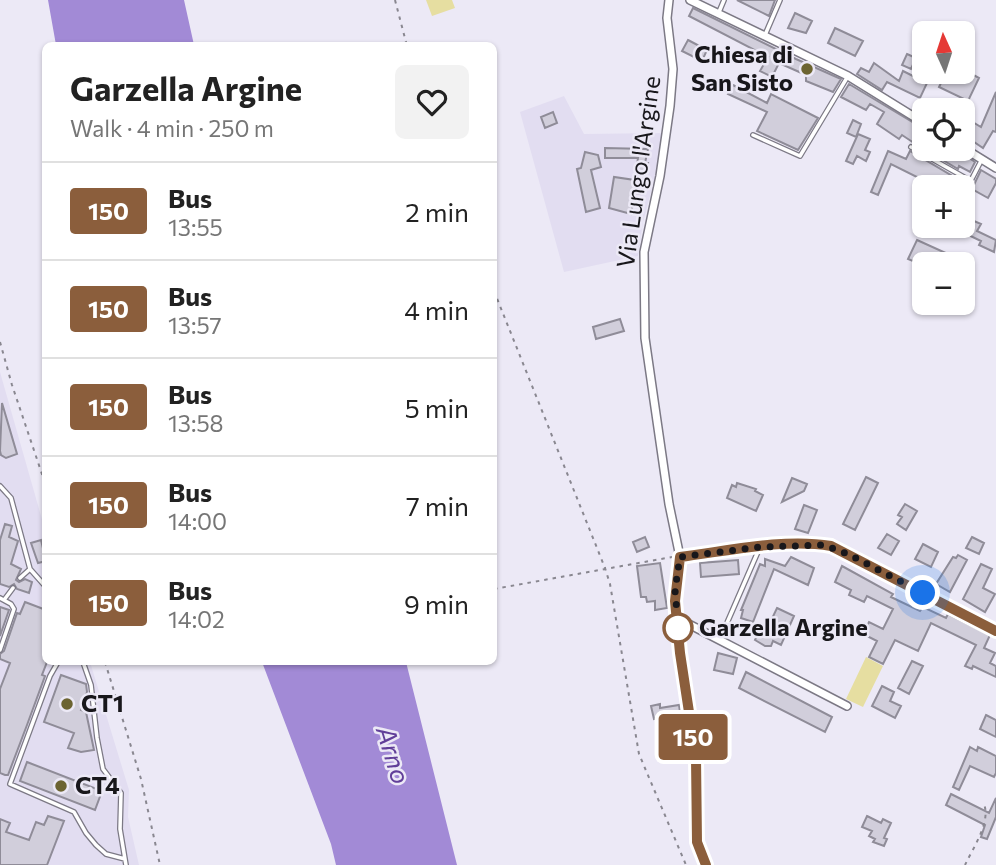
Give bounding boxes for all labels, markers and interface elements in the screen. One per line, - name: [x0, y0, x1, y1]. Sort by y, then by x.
- north arrow: [912, 21, 975, 84]
- map controls: [912, 21, 975, 315]
- place label: Chiesa di San Sisto: [691, 39, 793, 96]
- marker: Chiesa di San Sisto: [799, 61, 815, 77]
- button: heart: [395, 65, 469, 139]
- text: Garzella Argine: [70, 67, 302, 108]
- street label: Via Lungo l'Argine: [610, 74, 665, 270]
- button: locate: [912, 98, 975, 161]
- text: Walk · 4 min · 250 m: [70, 114, 274, 142]
- button: +: [912, 175, 975, 238]
- text: Bus: [168, 182, 212, 213]
- text: 150: [88, 196, 129, 225]
- text: 2 min: [405, 196, 469, 227]
- text: 13:55: [168, 213, 223, 241]
- button: −: [912, 252, 975, 315]
- text: Bus: [168, 280, 212, 311]
- text: 150: [88, 294, 129, 323]
- text: 4 min: [404, 294, 469, 325]
- text: 13:57: [168, 311, 222, 339]
- text: Bus: [168, 378, 212, 409]
- text: 150: [88, 392, 129, 421]
- text: 5 min: [405, 392, 469, 423]
- text: 13:58: [168, 409, 224, 437]
- text: Bus: [168, 476, 212, 507]
- text: 150: [88, 490, 129, 519]
- text: 7 min: [406, 490, 469, 521]
- text: 14:00: [168, 507, 227, 535]
- text: Bus: [168, 574, 212, 605]
- your location: [905, 575, 940, 610]
- text: 150: [88, 588, 129, 617]
- text: 9 min: [404, 588, 469, 619]
- text: 14:02: [168, 605, 225, 633]
- place label: Garzella Argine: [699, 612, 868, 641]
- marker: Garzella Argine: [663, 613, 693, 643]
- place label: CT1: [81, 688, 124, 717]
- marker: CT1: [59, 696, 75, 712]
- line badge: 150: [653, 714, 733, 760]
- water label: Arno: [371, 721, 418, 787]
- text: 150: [673, 722, 713, 751]
- place label: CT4: [75, 770, 120, 799]
- marker: CT4: [53, 778, 69, 794]

